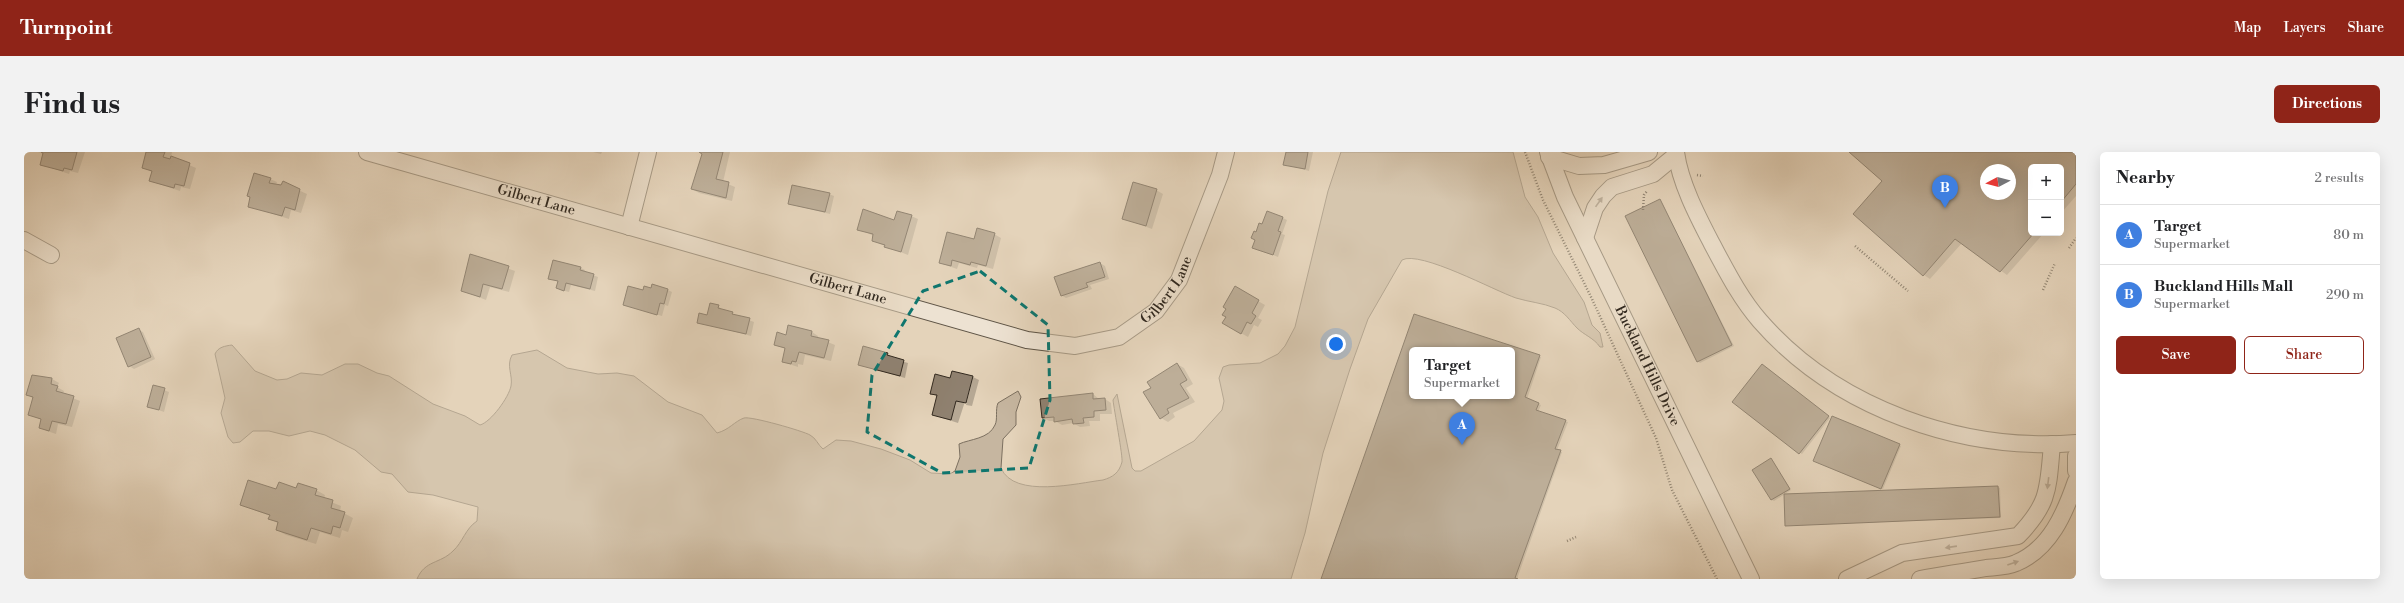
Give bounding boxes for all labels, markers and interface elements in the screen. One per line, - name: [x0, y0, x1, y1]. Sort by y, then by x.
- text: Turnpoint: [20, 16, 113, 40]
- text: Map: [2234, 19, 2261, 37]
- text: Layers: [2283, 19, 2326, 37]
- text: Share: [2348, 19, 2384, 37]
- button: Directions: [2274, 85, 2380, 123]
- text: Find us: [24, 87, 120, 122]
- north arrow: [1980, 164, 2016, 200]
- map controls: [2028, 164, 2064, 236]
- button: +: [2028, 164, 2064, 200]
- text: Nearby: [2116, 167, 2175, 189]
- text: 2 results: [2315, 170, 2364, 186]
- pin: B: [1932, 175, 1958, 208]
- street label: Gilbert Lane: [495, 181, 577, 220]
- one-way arrow: [1595, 196, 1603, 207]
- button: −: [2028, 200, 2064, 236]
- text: Target: [2154, 217, 2201, 236]
- text: A: [2124, 227, 2134, 243]
- text: 80 m: [2333, 227, 2364, 243]
- text: Supermarket: [2154, 236, 2230, 252]
- street label: Gilbert Lane: [1137, 254, 1196, 328]
- street label: Gilbert Lane: [807, 269, 889, 309]
- text: Buckland Hills Mall: [2154, 277, 2293, 296]
- text: B: [2124, 287, 2134, 303]
- text: 290 m: [2326, 287, 2364, 303]
- text: Supermarket: [2154, 296, 2230, 312]
- street label: Buckland Hills Drive: [1610, 302, 1684, 429]
- your location: [1326, 334, 1346, 354]
- button: Save: [2116, 336, 2236, 374]
- button: Share: [2244, 336, 2364, 374]
- popup: [1409, 347, 1515, 399]
- text: Target: [1424, 356, 1471, 375]
- text: Supermarket: [1424, 375, 1500, 391]
- pin: A: [1449, 412, 1475, 445]
- one-way arrow: [2045, 477, 2051, 489]
- one-way arrow: [1945, 544, 1957, 550]
- one-way arrow: [2008, 560, 2020, 566]

